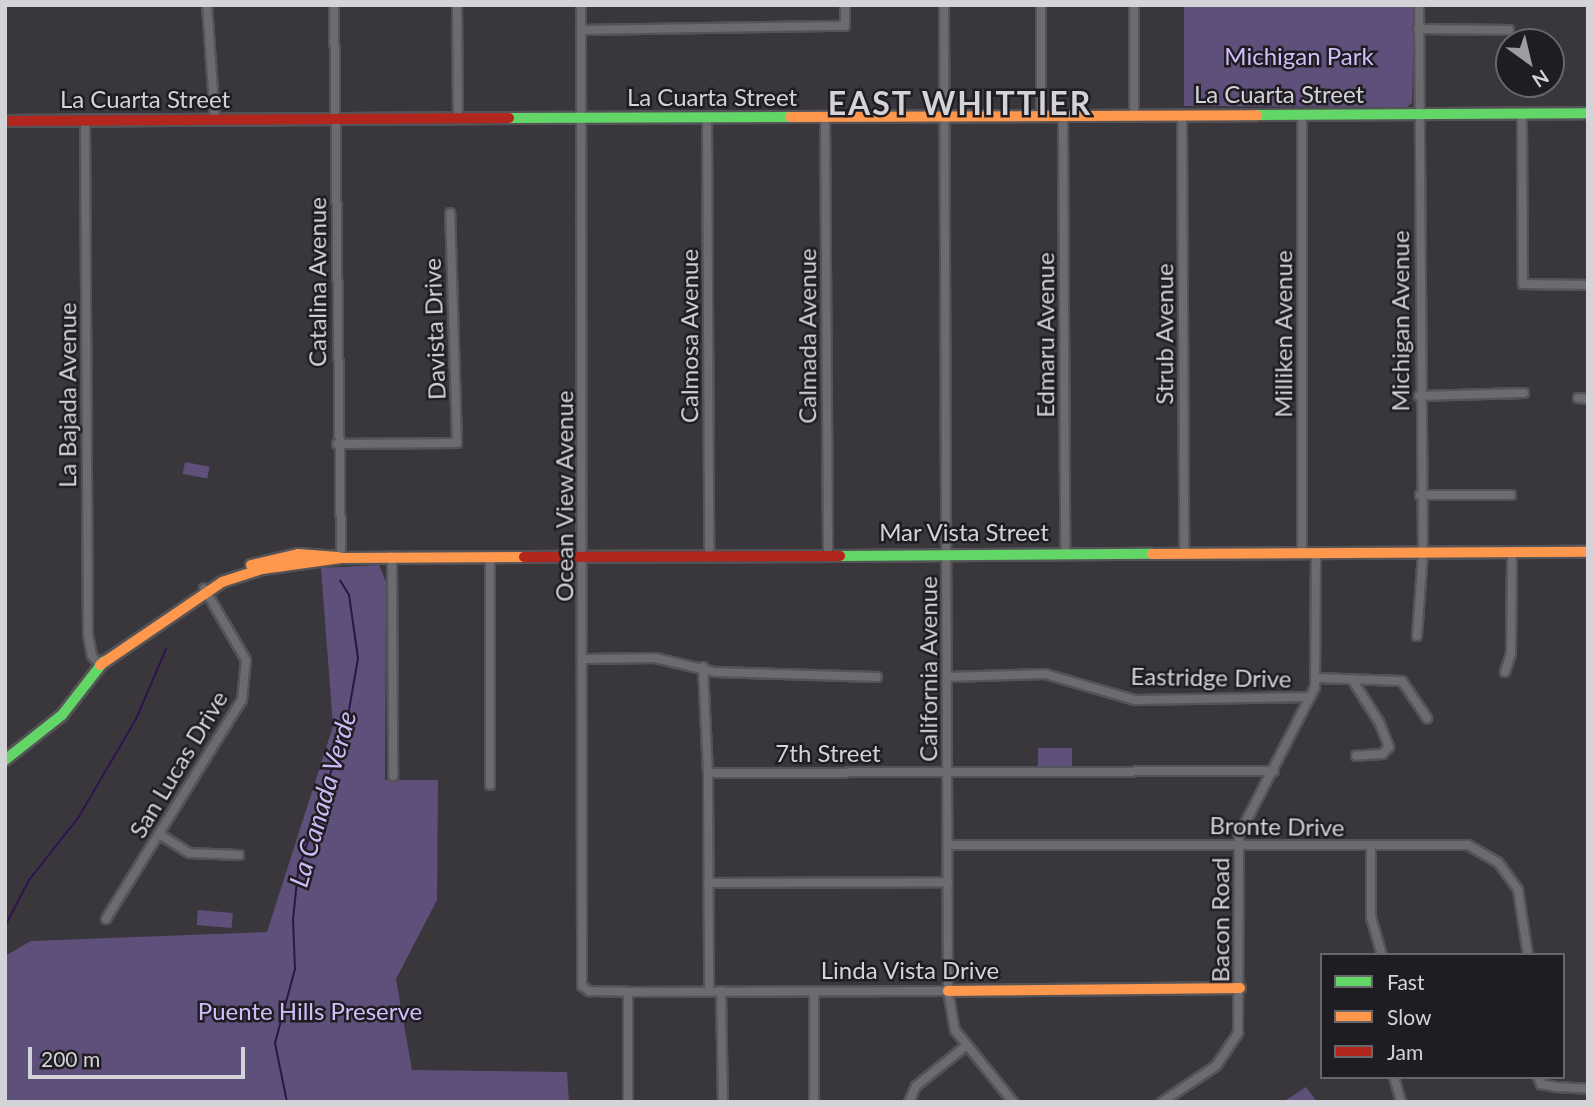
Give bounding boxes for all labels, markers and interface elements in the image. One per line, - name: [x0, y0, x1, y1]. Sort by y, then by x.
- north arrow: [1495, 28, 1565, 98]
- park label: Michigan Park: [1224, 42, 1374, 70]
- text: N: [1528, 66, 1553, 93]
- street label: La Cuarta Street: [1194, 80, 1364, 108]
- street label: La Cuarta Street: [627, 83, 797, 111]
- district label: EAST WHITTIER: [829, 84, 1091, 122]
- street label: La Cuarta Street: [60, 85, 230, 113]
- street label: Catalina Avenue: [303, 197, 331, 367]
- street label: Michigan Avenue: [1386, 230, 1414, 412]
- street label: Calmada Avenue: [793, 248, 821, 424]
- street label: Calmosa Avenue: [675, 249, 703, 423]
- street label: Milliken Avenue: [1269, 250, 1297, 418]
- street label: Edmaru Avenue: [1031, 252, 1059, 418]
- street label: Davista Drive: [417, 258, 451, 400]
- street label: Strub Avenue: [1150, 263, 1178, 405]
- street label: La Bajada Avenue: [53, 302, 81, 488]
- street label: Ocean View Avenue: [550, 389, 578, 603]
- street label: Mar Vista Street: [879, 518, 1049, 546]
- street label: California Avenue: [914, 576, 942, 762]
- street label: Eastridge Drive: [1130, 661, 1292, 693]
- street label: San Lucas Drive: [123, 685, 233, 843]
- water label: La Canada Verde: [283, 707, 363, 891]
- street label: 7th Street: [775, 739, 881, 767]
- street label: Bronte Drive: [1209, 810, 1345, 842]
- street label: Bacon Road: [1206, 858, 1234, 982]
- legend: [1320, 953, 1565, 1079]
- street label: Linda Vista Drive: [820, 956, 1000, 984]
- text: Fast: [1387, 969, 1424, 994]
- park label: Puente Hills Preserve: [198, 997, 422, 1025]
- text: Slow: [1387, 1004, 1431, 1029]
- scale bar: [32, 1034, 248, 1078]
- text: Jam: [1387, 1039, 1423, 1064]
- text: 200 m: [41, 1046, 100, 1071]

